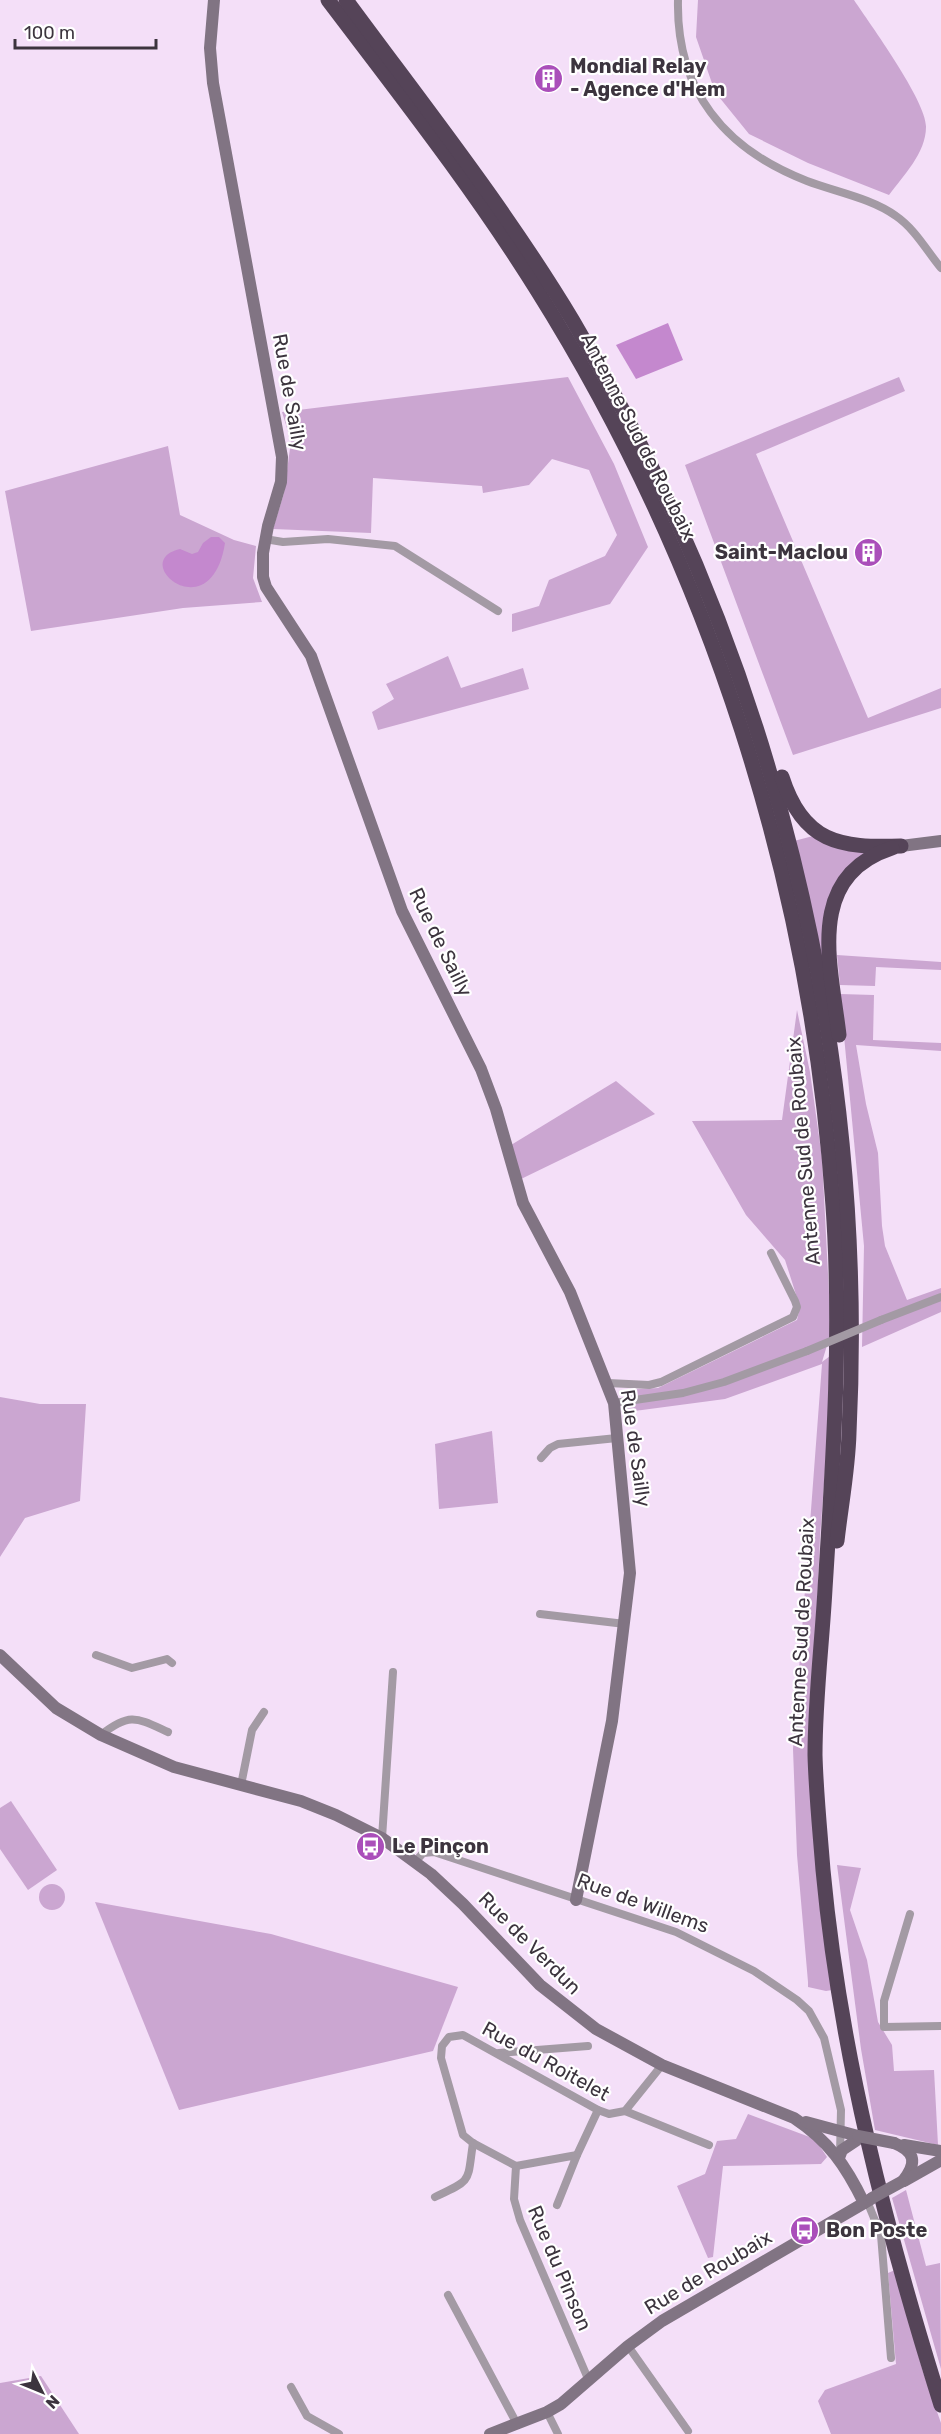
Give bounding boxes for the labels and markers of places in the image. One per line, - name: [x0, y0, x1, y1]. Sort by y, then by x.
- place label: Mondial Relay - Agence d'Hem: [570, 54, 725, 101]
- building icon: Mondial Relay - Agence d'Hem: [533, 62, 565, 94]
- building icon: Saint-Maclou: [853, 536, 885, 568]
- place label: Saint-Maclou: [715, 540, 848, 564]
- bus stop icon: Le Pinçon: [355, 1830, 387, 1862]
- place label: Le Pinçon: [392, 1834, 489, 1858]
- bus stop icon: Bon Poste: [789, 2214, 821, 2246]
- place label: Bon Poste: [826, 2218, 927, 2242]

